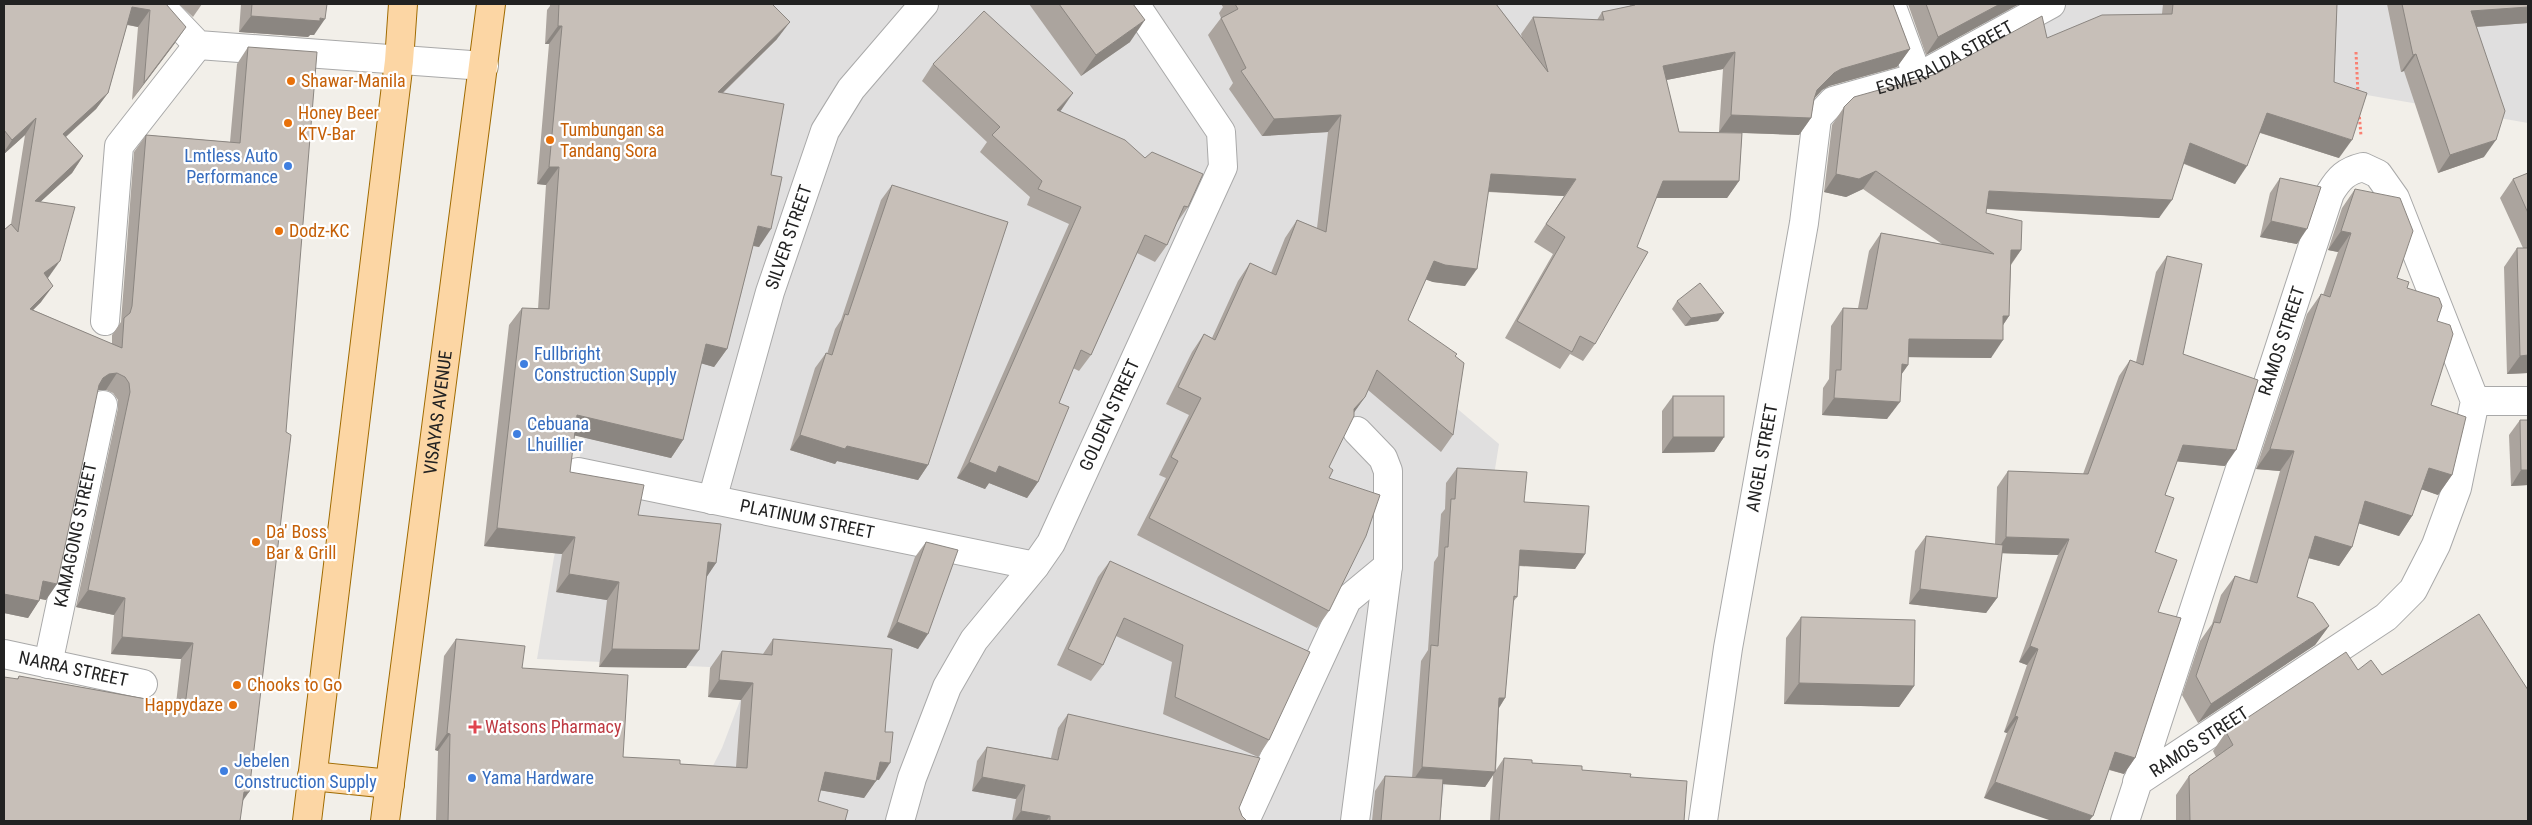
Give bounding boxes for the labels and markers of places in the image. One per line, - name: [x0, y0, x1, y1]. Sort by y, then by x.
- place label: Shawar-Manila: [301, 70, 406, 91]
- marker: Shawar-Manila: [285, 75, 297, 87]
- place label: Honey Beer KTV-Bar: [298, 102, 380, 144]
- marker: Honey Beer KTV-Bar: [282, 117, 294, 129]
- place label: Tumbungan sa Tandang Sora: [560, 119, 664, 161]
- marker: Tumbungan sa Tandang Sora: [544, 134, 556, 146]
- place label: Lmtless Auto Performance: [184, 145, 278, 187]
- marker: Lmtless Auto Performance: [282, 160, 294, 172]
- place label: Dodz-KC: [289, 220, 349, 241]
- marker: Dodz-KC: [273, 225, 285, 237]
- place label: Fullbright Construction Supply: [534, 343, 677, 385]
- marker: Fullbright Construction Supply: [518, 358, 530, 370]
- place label: Cebuana Lhuillier: [527, 413, 589, 455]
- marker: Cebuana Lhuillier: [511, 428, 523, 440]
- place label: Da' Boss Bar & Grill: [266, 521, 337, 563]
- marker: Da' Boss Bar & Grill: [250, 536, 262, 548]
- place label: Chooks to Go: [247, 674, 342, 695]
- marker: Chooks to Go: [231, 679, 243, 691]
- place label: Happydaze: [144, 694, 223, 715]
- marker: Happydaze: [227, 699, 239, 711]
- place label: Watsons Pharmacy: [485, 716, 622, 737]
- marker: Watsons Pharmacy: [469, 721, 481, 733]
- place label: Jebelen Construction Supply: [234, 750, 377, 792]
- marker: Jebelen Construction Supply: [218, 765, 230, 777]
- place label: Yama Hardware: [482, 767, 594, 788]
- marker: Yama Hardware: [466, 772, 478, 784]

